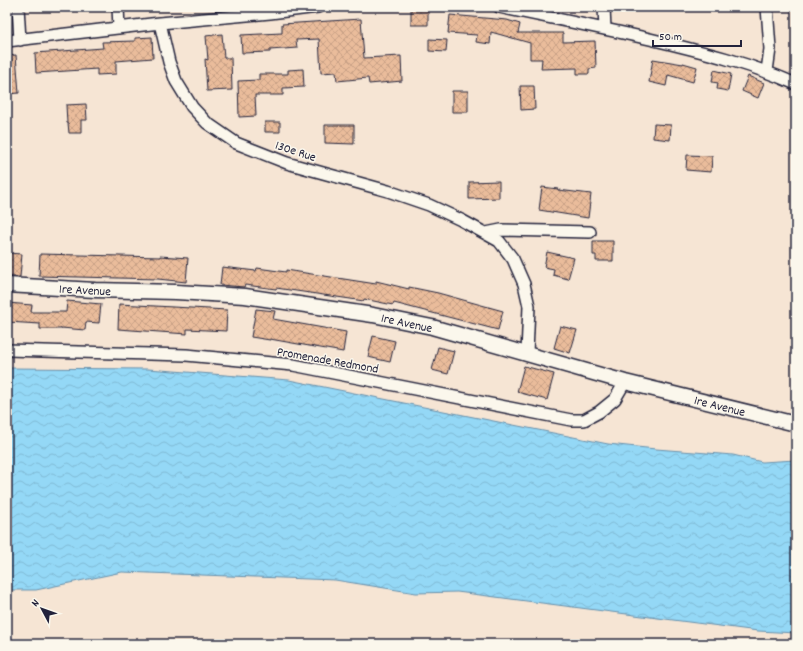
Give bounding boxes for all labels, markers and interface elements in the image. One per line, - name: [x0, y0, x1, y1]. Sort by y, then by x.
- scale bar: [653, 22, 741, 48]
- text: 50 m: [659, 29, 682, 46]
- street label: 130e Rue: [272, 137, 318, 168]
- street label: 1re Avenue: [58, 281, 112, 302]
- street label: 1re Avenue: [379, 310, 434, 339]
- street label: Promenade Redmond: [275, 343, 380, 380]
- street label: 1re Avenue: [692, 392, 747, 423]
- north arrow: [22, 589, 62, 629]
- text: N: [28, 596, 44, 611]

